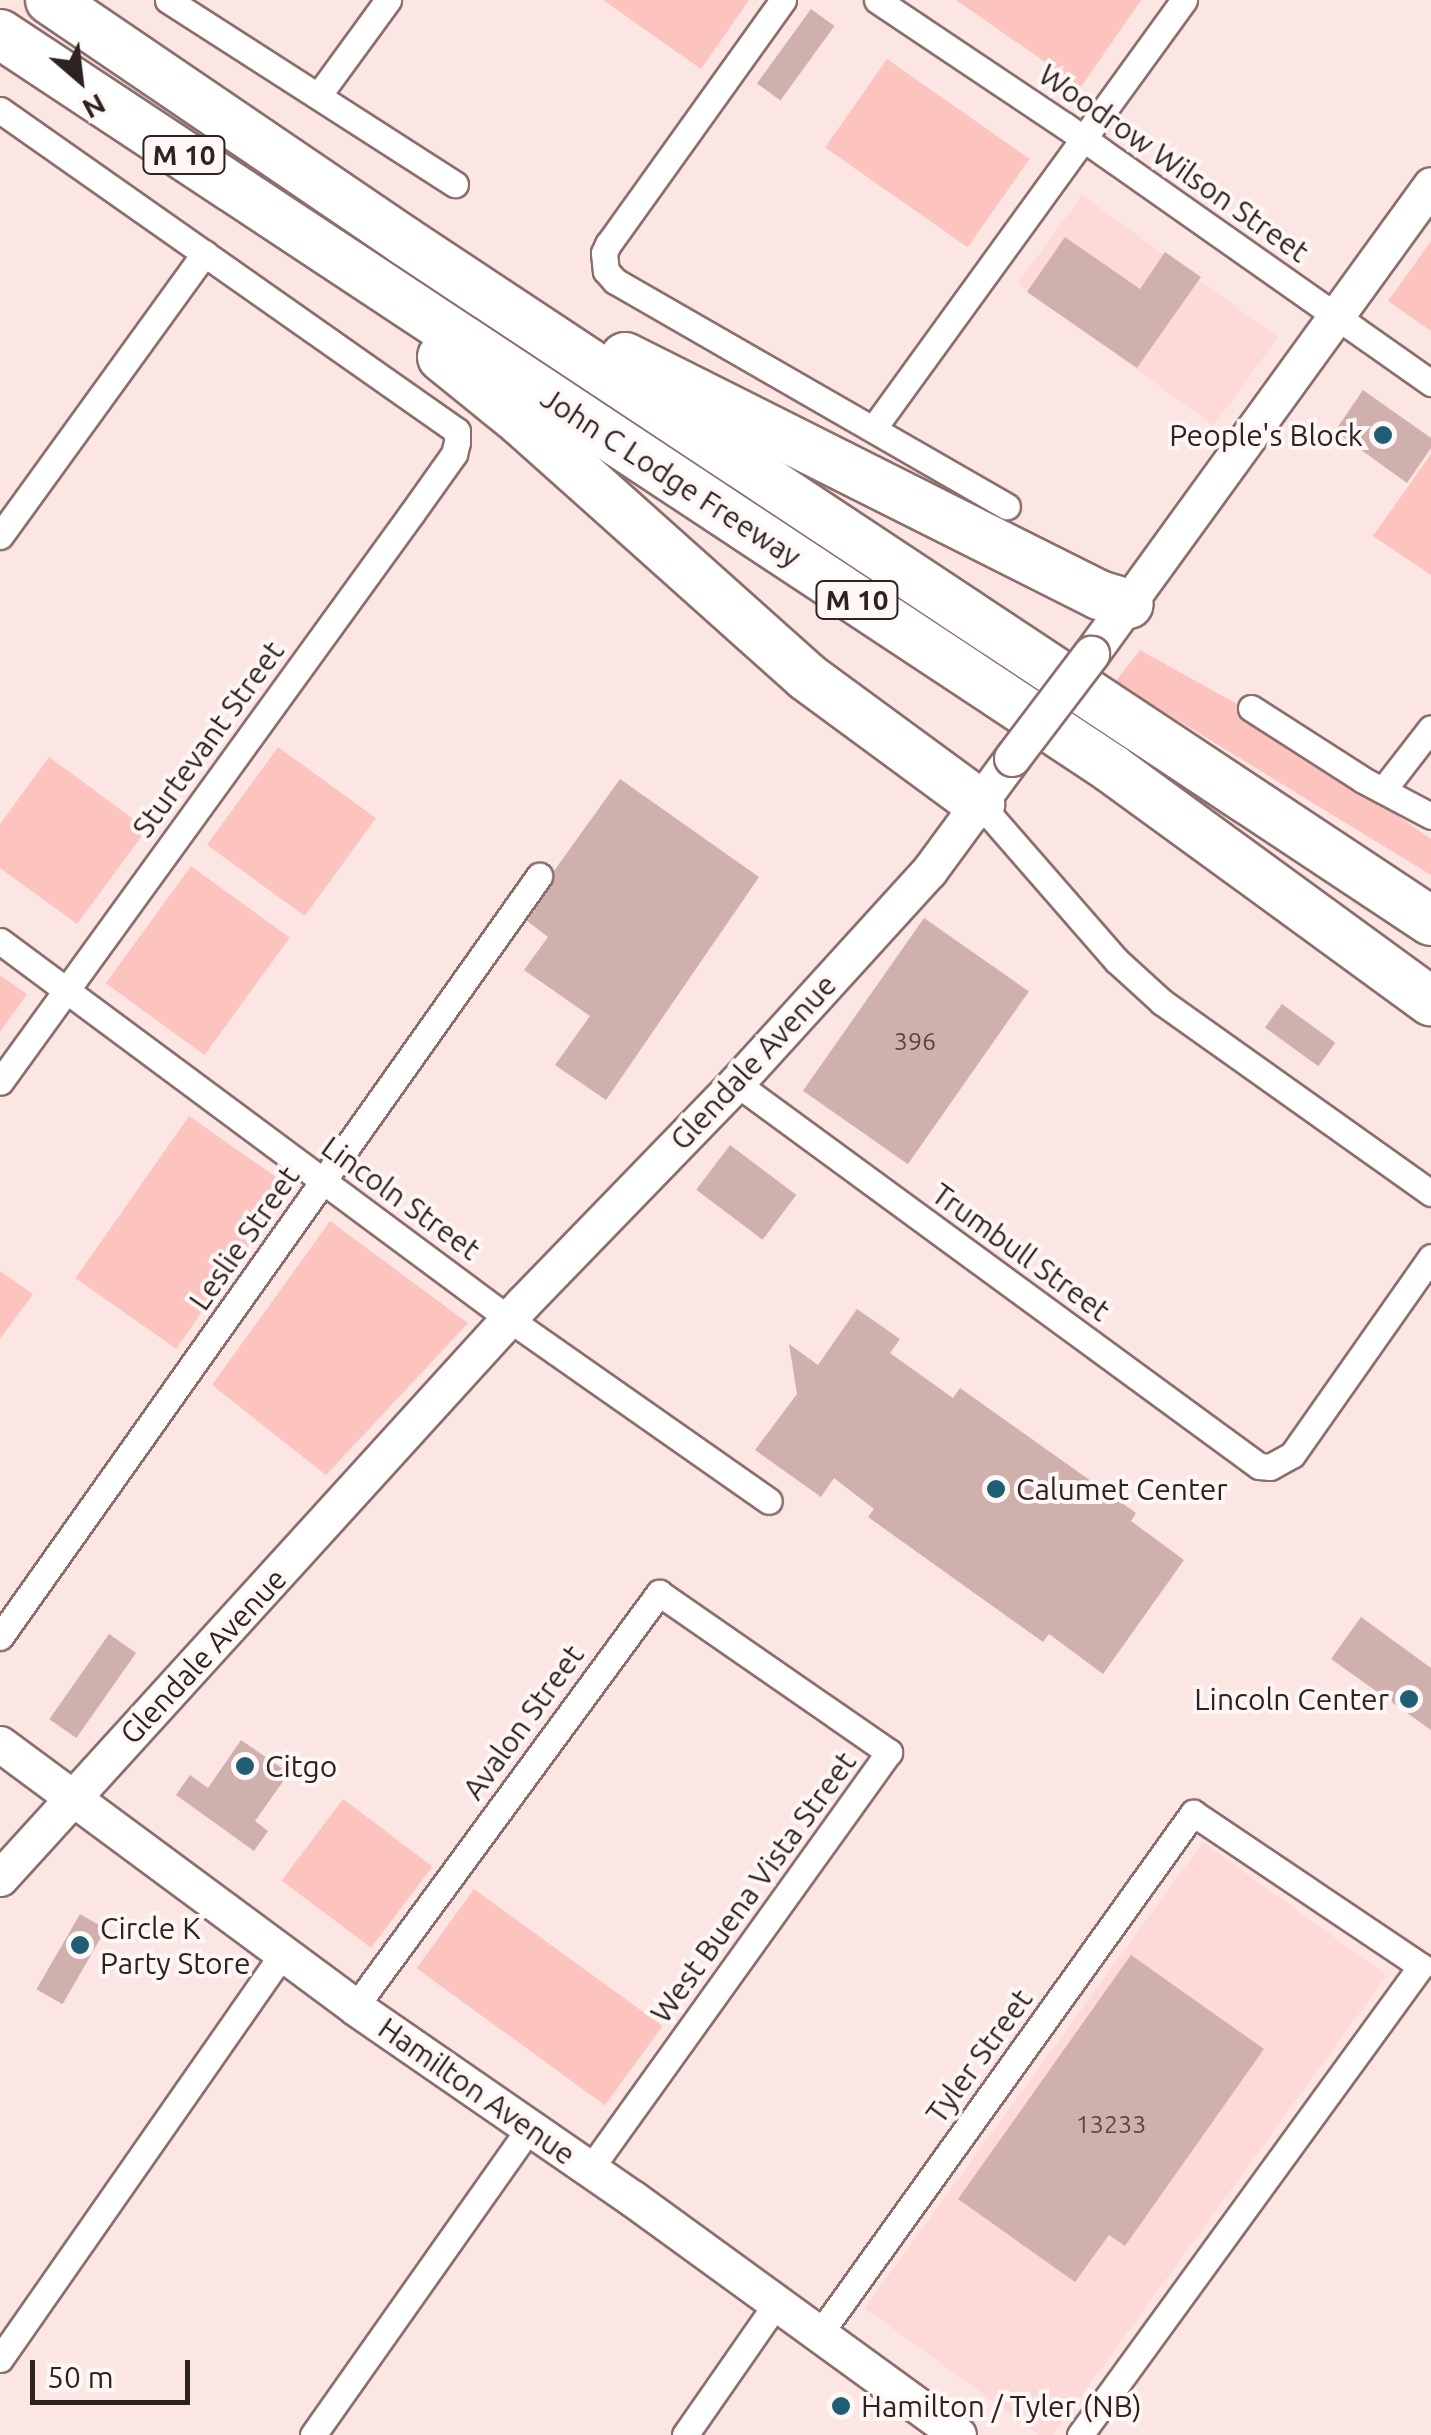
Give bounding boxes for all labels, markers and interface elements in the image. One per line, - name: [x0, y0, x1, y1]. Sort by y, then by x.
- north arrow: [30, 30, 130, 130]
- street label: Woodrow Wilson Street: [1032, 56, 1316, 270]
- text: N: [78, 88, 111, 126]
- road number: M 10: [142, 132, 226, 178]
- street label: John C Lodge Freeway: [534, 380, 808, 574]
- place label: People's Block: [1169, 417, 1363, 453]
- marker: People's Block: [1372, 424, 1394, 446]
- road number: M 10: [814, 577, 900, 623]
- street label: Sturtevant Street: [125, 634, 291, 844]
- street label: Glendale Avenue: [663, 967, 843, 1157]
- house number: 396: [894, 1026, 936, 1056]
- street label: Lincoln Street: [315, 1129, 487, 1267]
- street label: Leslie Street: [181, 1159, 307, 1317]
- street label: Trumbull Street: [925, 1175, 1117, 1329]
- place label: Calumet Center: [1016, 1471, 1228, 1507]
- marker: Calumet Center: [985, 1478, 1007, 1500]
- street label: Glendale Avenue: [113, 1561, 293, 1751]
- street label: Avalon Street: [455, 1638, 591, 1806]
- place label: Lincoln Center: [1194, 1681, 1389, 1717]
- marker: Lincoln Center: [1398, 1688, 1420, 1710]
- street label: West Buena Vista Street: [643, 1745, 863, 2029]
- place label: Citgo: [265, 1748, 337, 1784]
- marker: Citgo: [234, 1755, 256, 1777]
- place label: Circle K Party Store: [100, 1910, 251, 1980]
- marker: Circle K Party Store: [69, 1934, 91, 1956]
- street label: Tyler Street: [918, 1982, 1040, 2130]
- street label: Hamilton Avenue: [372, 2010, 582, 2172]
- house number: 13233: [1076, 2109, 1146, 2139]
- scale bar: [35, 2340, 195, 2402]
- text: 50 m: [47, 2360, 114, 2394]
- place label: Hamilton / Tyler (NB): [861, 2388, 1142, 2424]
- marker: Hamilton / Tyler (NB): [830, 2395, 852, 2417]

